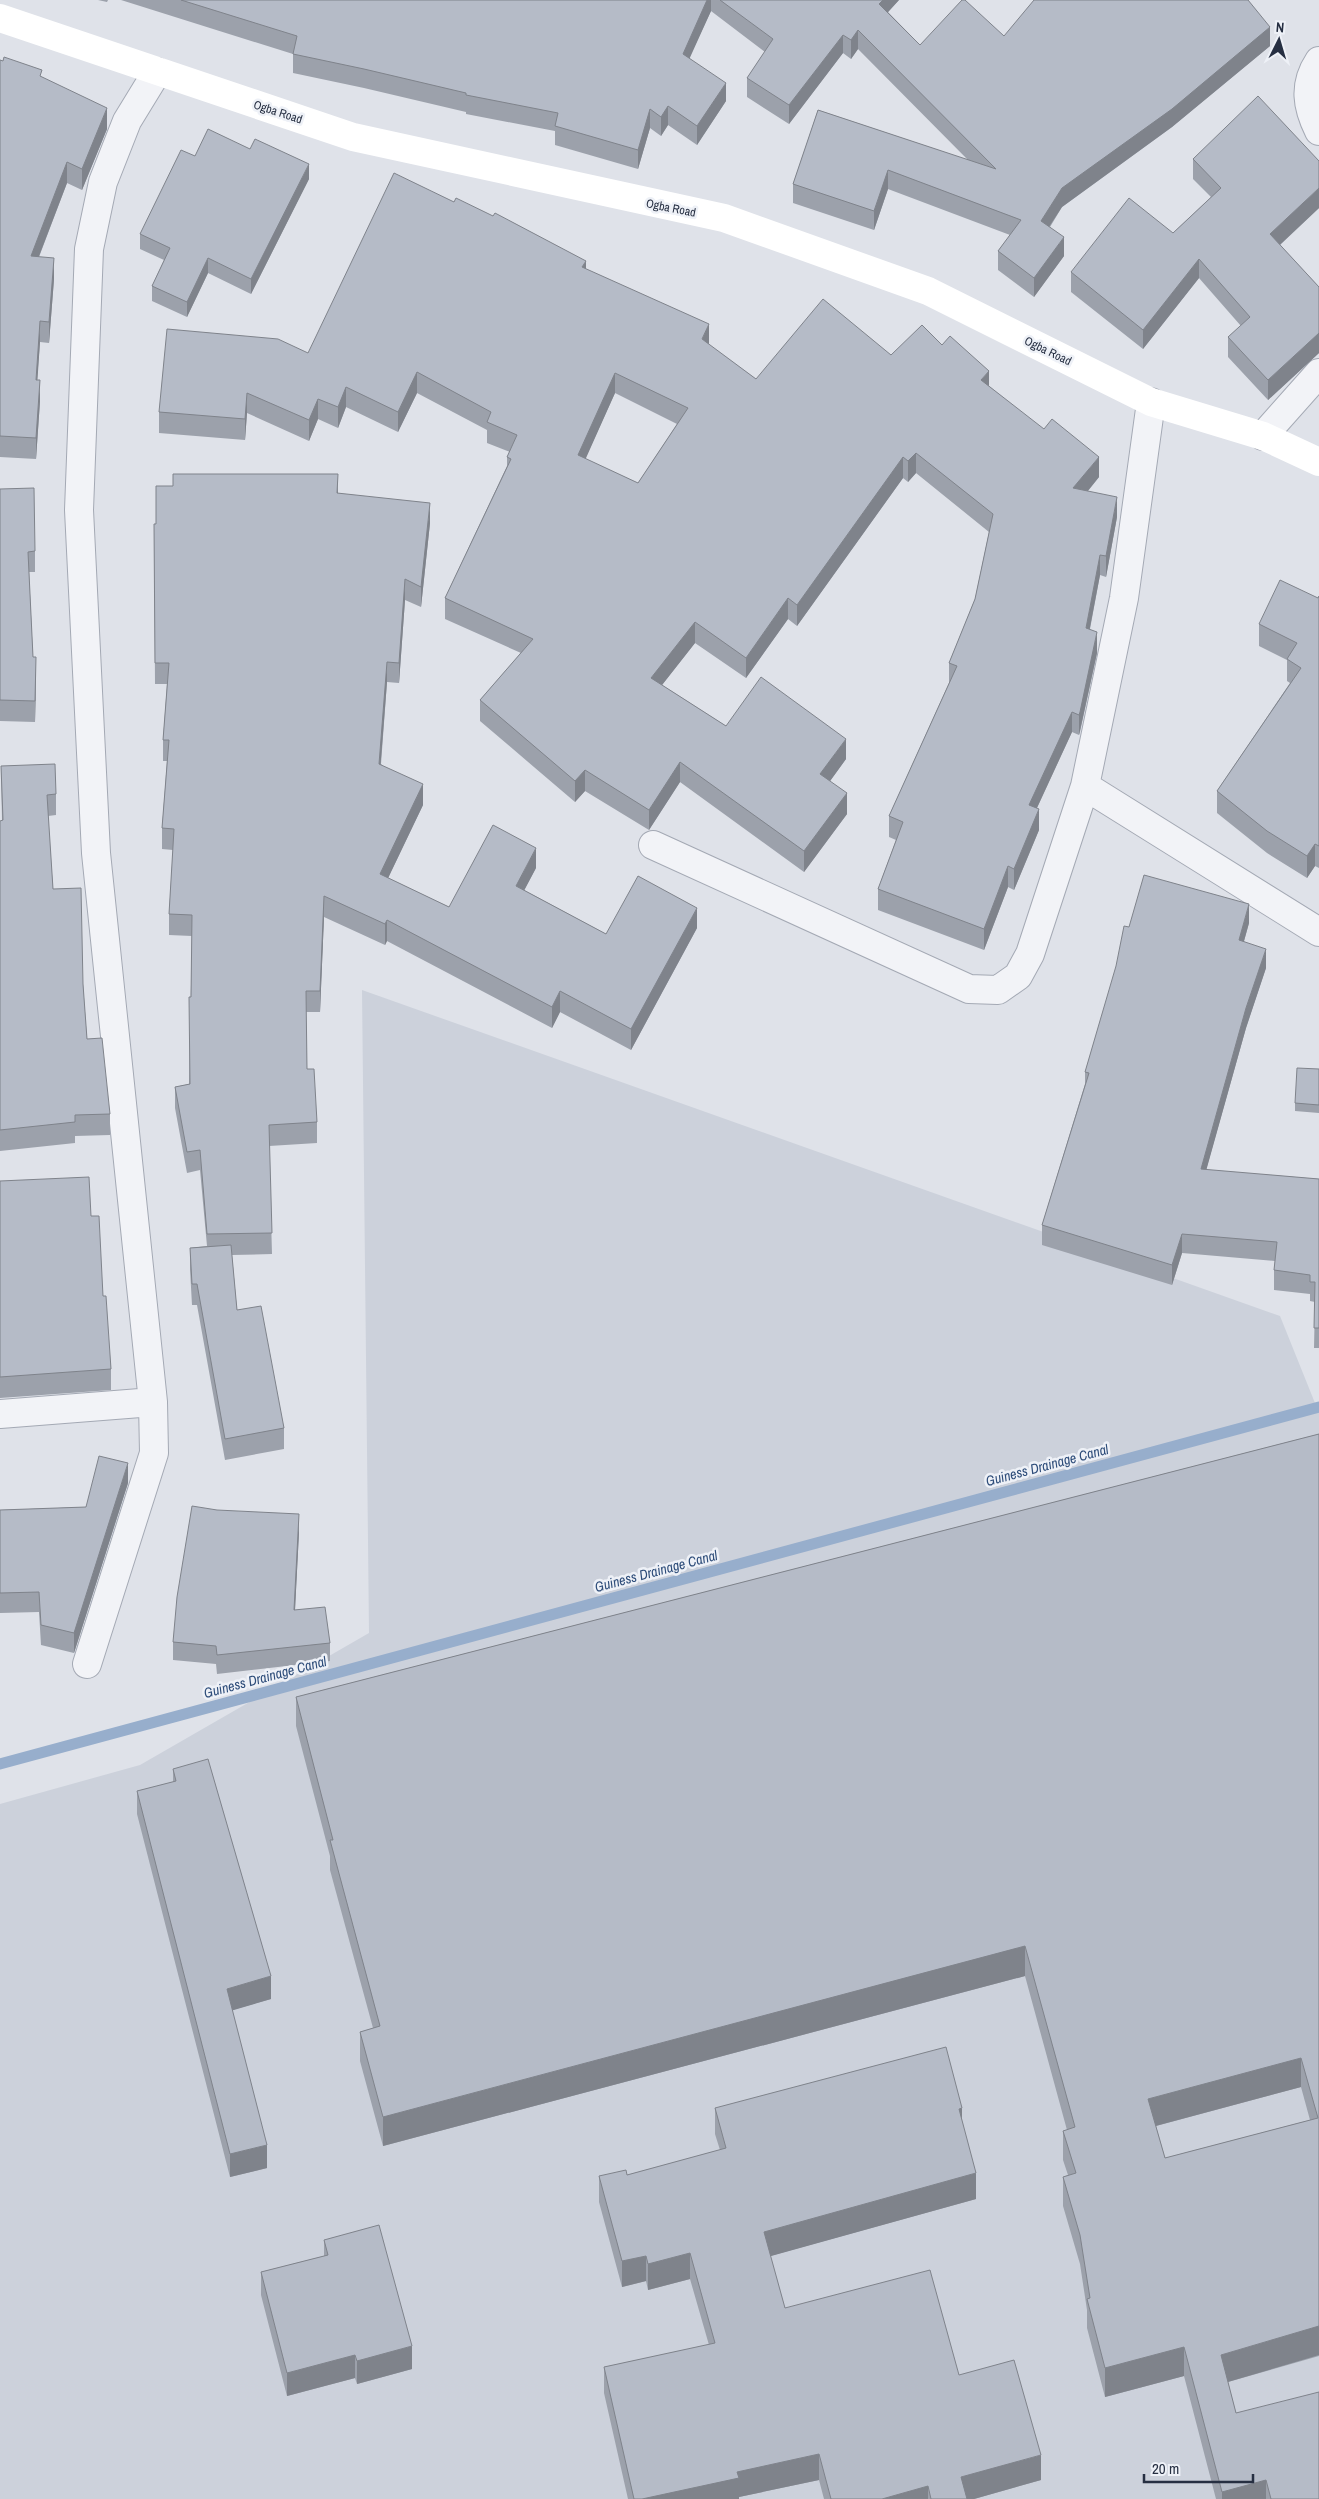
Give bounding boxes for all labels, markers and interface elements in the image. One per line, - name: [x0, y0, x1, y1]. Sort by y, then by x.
- north arrow: [1254, 15, 1304, 65]
- text: N: [1275, 18, 1285, 36]
- street label: Ogba Road: [252, 97, 304, 127]
- street label: Ogba Road: [645, 195, 697, 221]
- street label: Ogba Road: [1022, 333, 1074, 369]
- water label: Guiness Drainage Canal: [984, 1440, 1111, 1490]
- water label: Guiness Drainage Canal: [593, 1546, 720, 1596]
- water label: Guiness Drainage Canal: [202, 1652, 329, 1702]
- scale bar: [1144, 2452, 1253, 2484]
- text: 20 m: [1152, 2458, 1179, 2479]

